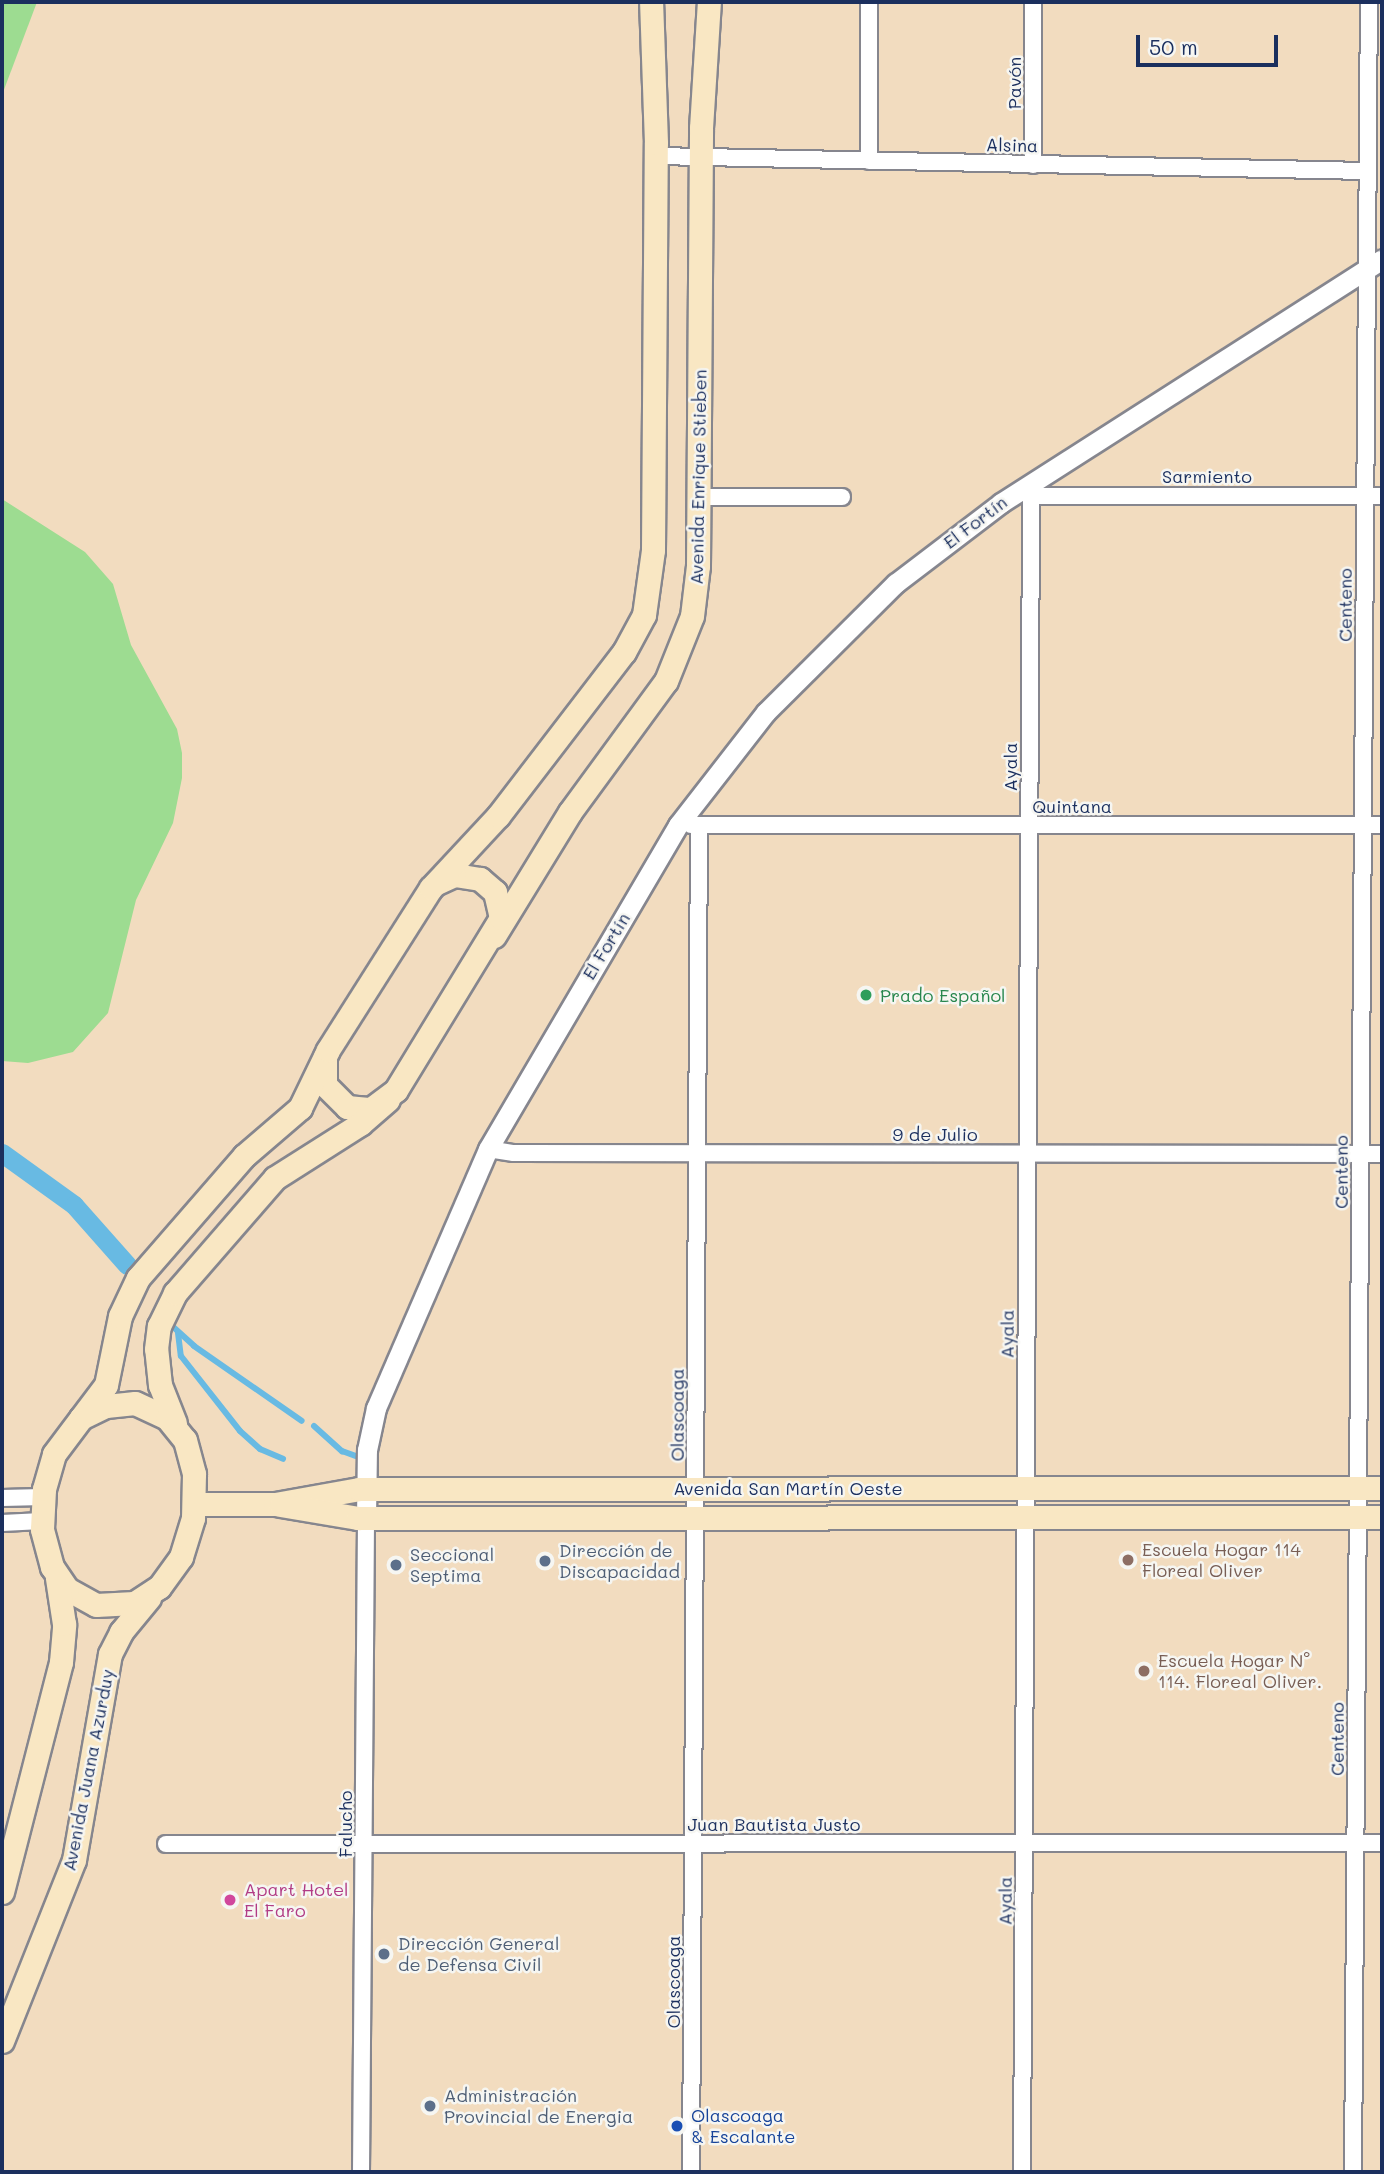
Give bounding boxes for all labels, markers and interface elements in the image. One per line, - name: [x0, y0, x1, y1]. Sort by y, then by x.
- scale bar: [1139, 21, 1281, 65]
- text: 50 m: [1149, 33, 1198, 60]
- street label: Pavón: [1003, 57, 1025, 109]
- street label: Alsina: [986, 134, 1038, 156]
- street label: Avenida Enrique Stieben: [685, 369, 711, 585]
- street label: Sarmiento: [1162, 465, 1252, 487]
- street label: El Fortín: [939, 491, 1011, 553]
- street label: Centeno: [1334, 568, 1356, 642]
- street label: Ayala: [999, 743, 1021, 791]
- street label: Quintana: [1032, 795, 1112, 817]
- street label: El Fortín: [578, 909, 634, 983]
- place label: Prado Español: [880, 984, 1006, 1006]
- marker: Prado Español: [858, 987, 874, 1003]
- street label: 9 de Julio: [892, 1123, 978, 1145]
- street label: Centeno: [1330, 1135, 1352, 1209]
- street label: Ayala: [996, 1310, 1018, 1358]
- street label: Olascoaga: [666, 1369, 688, 1461]
- street label: Avenida San Martín Oeste: [673, 1477, 903, 1499]
- place label: Escuela Hogar 114 Floreal Oliver: [1142, 1539, 1301, 1582]
- place label: Dirección de Discapacidad: [559, 1540, 680, 1582]
- place label: Seccional Septima: [410, 1544, 494, 1586]
- marker: Escuela Hogar 114 Floreal Oliver: [1120, 1552, 1136, 1568]
- marker: Dirección de Discapacidad: [537, 1553, 553, 1569]
- marker: Seccional Septima: [388, 1557, 404, 1573]
- place label: Escuela Hogar N° 114. Floreal Oliver.: [1158, 1650, 1322, 1692]
- marker: Escuela Hogar N° 114. Floreal Oliver.: [1136, 1663, 1152, 1679]
- street label: Avenida Juana Azurduy: [58, 1667, 118, 1873]
- street label: Centeno: [1326, 1702, 1348, 1776]
- street label: Falucho: [334, 1790, 356, 1858]
- street label: Juan Bautista Justo: [687, 1813, 861, 1835]
- street label: Ayala: [994, 1877, 1016, 1925]
- place label: Apart Hotel El Faro: [244, 1879, 349, 1922]
- marker: Apart Hotel El Faro: [222, 1892, 238, 1908]
- place label: Dirección General de Defensa Civil: [398, 1933, 559, 1976]
- street label: Olascoaga: [662, 1936, 684, 2028]
- marker: Dirección General de Defensa Civil: [376, 1946, 392, 1962]
- place label: Administración Provincial de Energia: [444, 2085, 633, 2128]
- marker: Administración Provincial de Energia: [422, 2098, 438, 2114]
- place label: Olascoaga & Escalante: [691, 2105, 795, 2148]
- marker: Olascoaga & Escalante: [669, 2118, 685, 2134]

